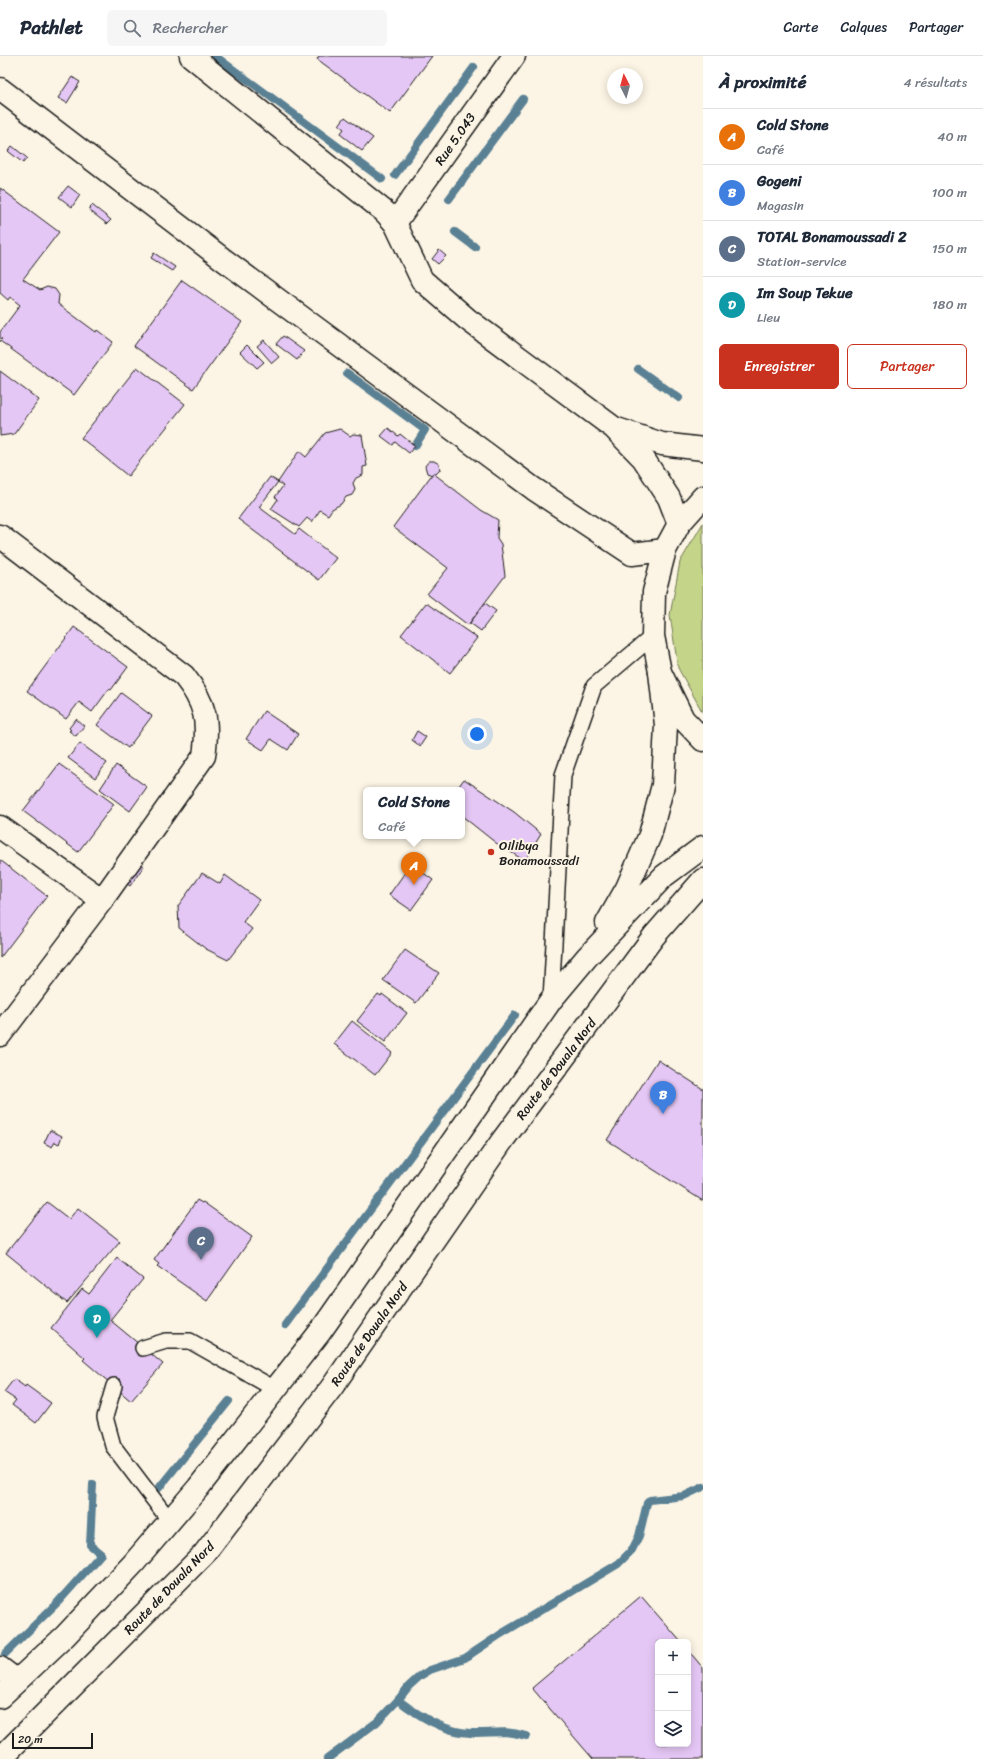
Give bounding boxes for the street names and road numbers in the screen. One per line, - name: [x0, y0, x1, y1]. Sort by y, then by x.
- street label: Rue 5.043: [428, 108, 482, 170]
- street label: Route de Douala Nord: [510, 1012, 603, 1125]
- street label: Route de Douala Nord: [324, 1276, 414, 1391]
- street label: Route de Douala Nord: [118, 1535, 221, 1640]

